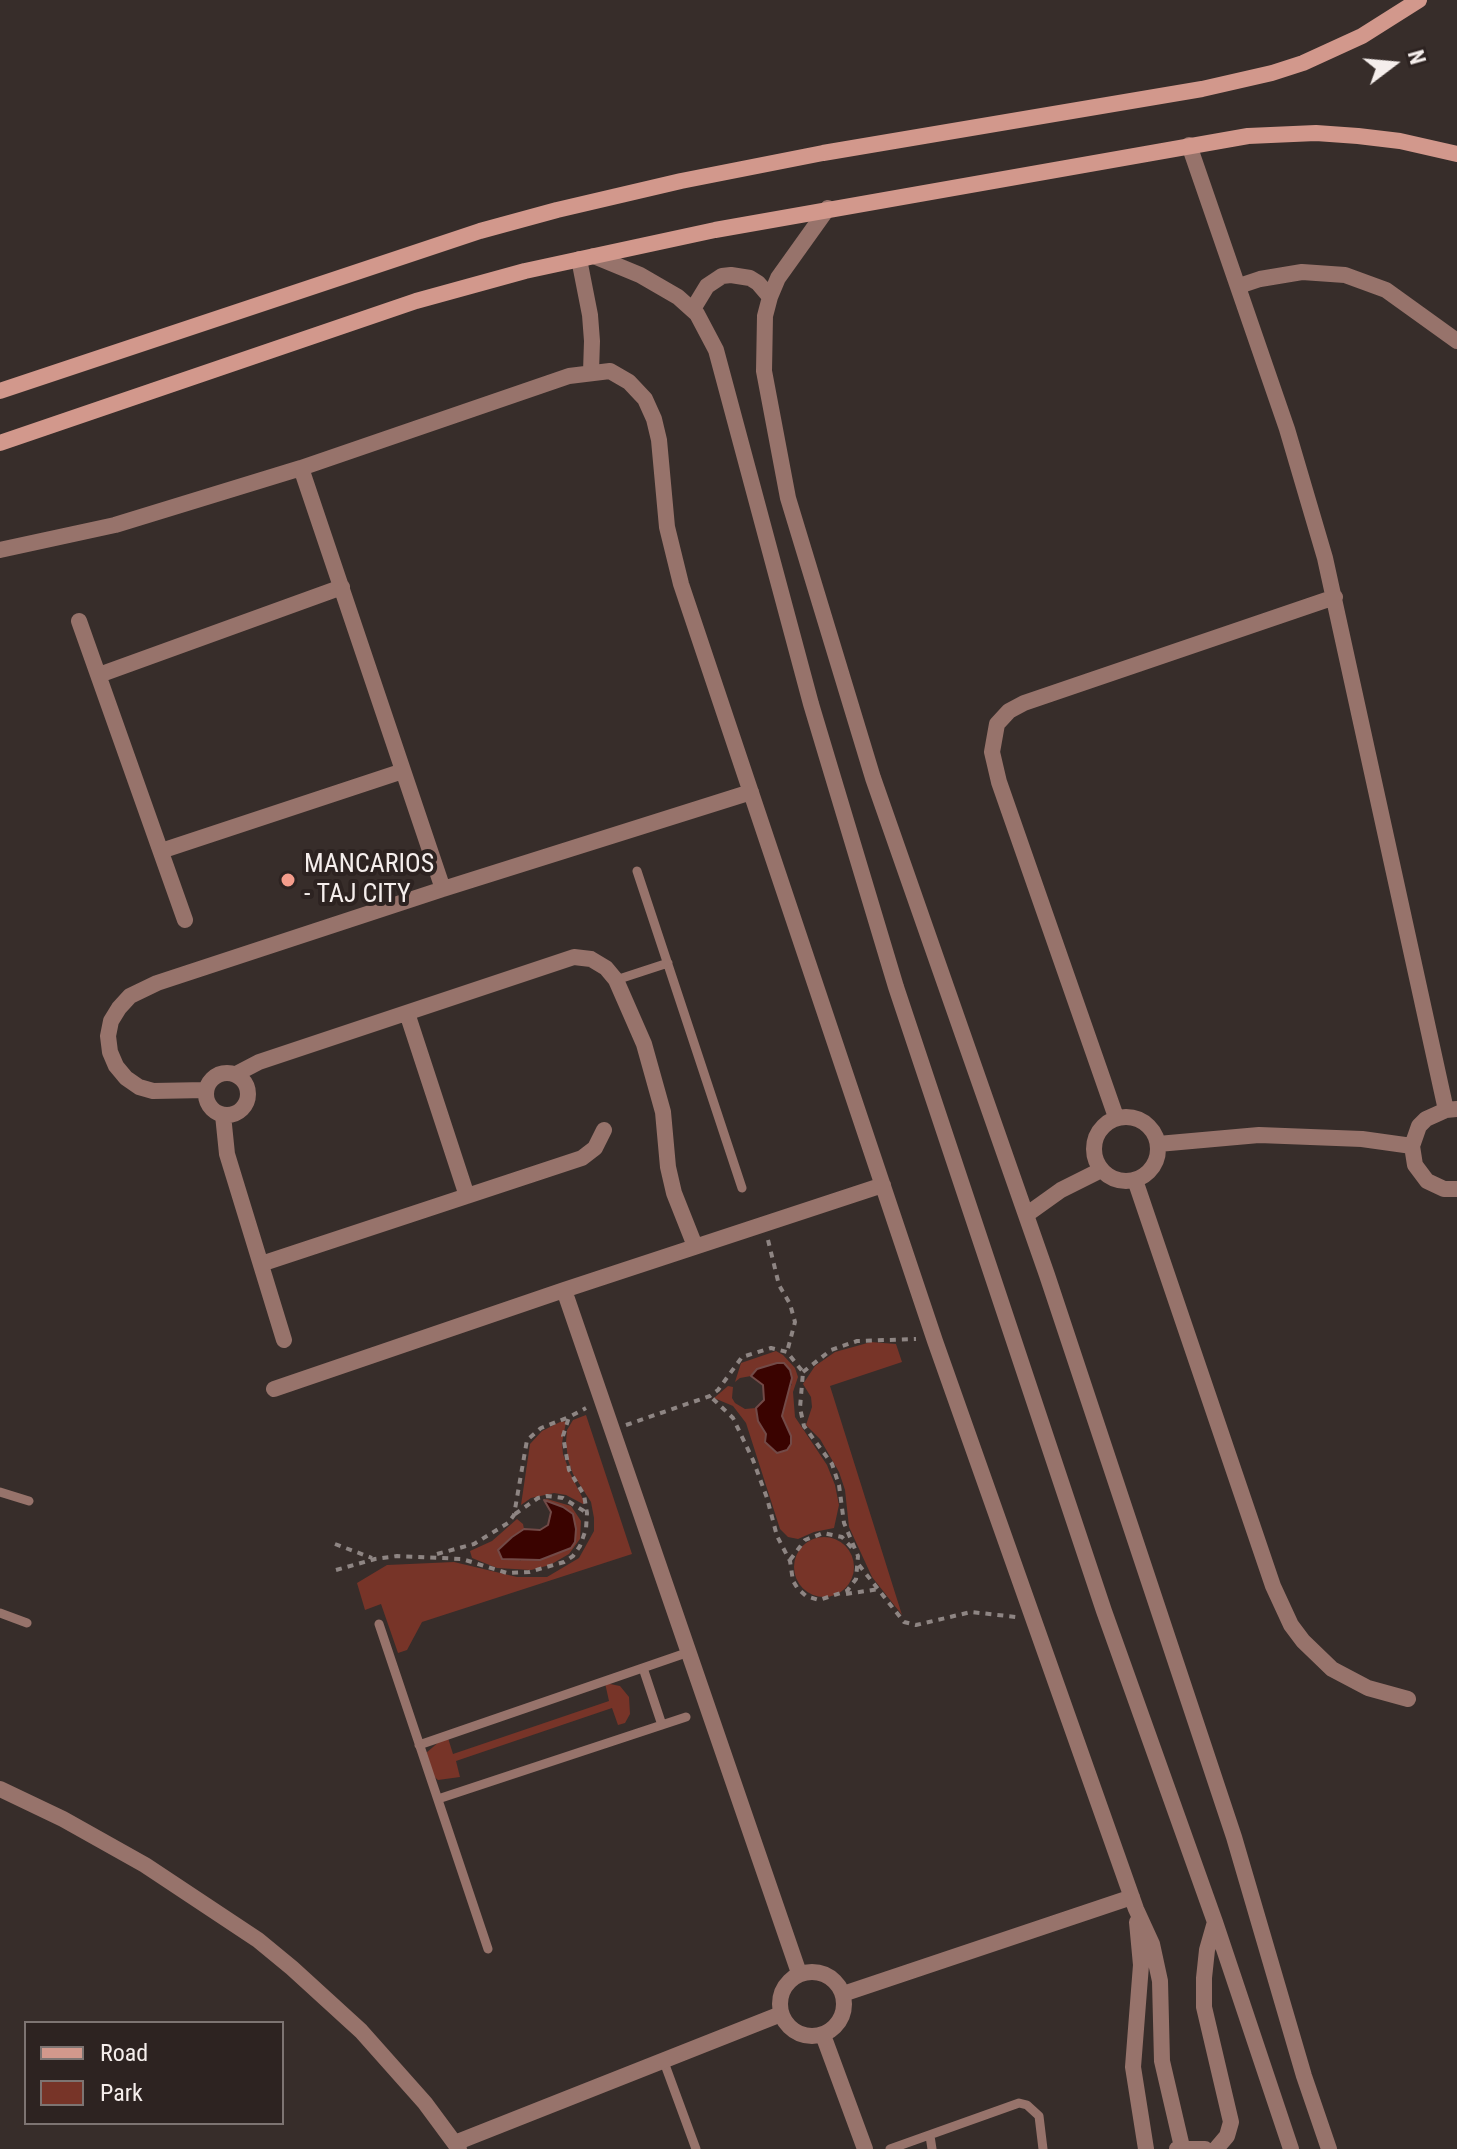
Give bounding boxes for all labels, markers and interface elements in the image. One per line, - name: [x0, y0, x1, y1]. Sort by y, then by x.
- north arrow: [1353, 24, 1433, 104]
- text: N: [1403, 47, 1430, 67]
- place label: MANCARIOS - TAJ CITY: [304, 849, 434, 910]
- marker: MANCARIOS - TAJ CITY: [279, 871, 297, 889]
- legend: [24, 2021, 284, 2125]
- text: Road: [100, 2039, 148, 2067]
- text: Park: [100, 2079, 143, 2107]

